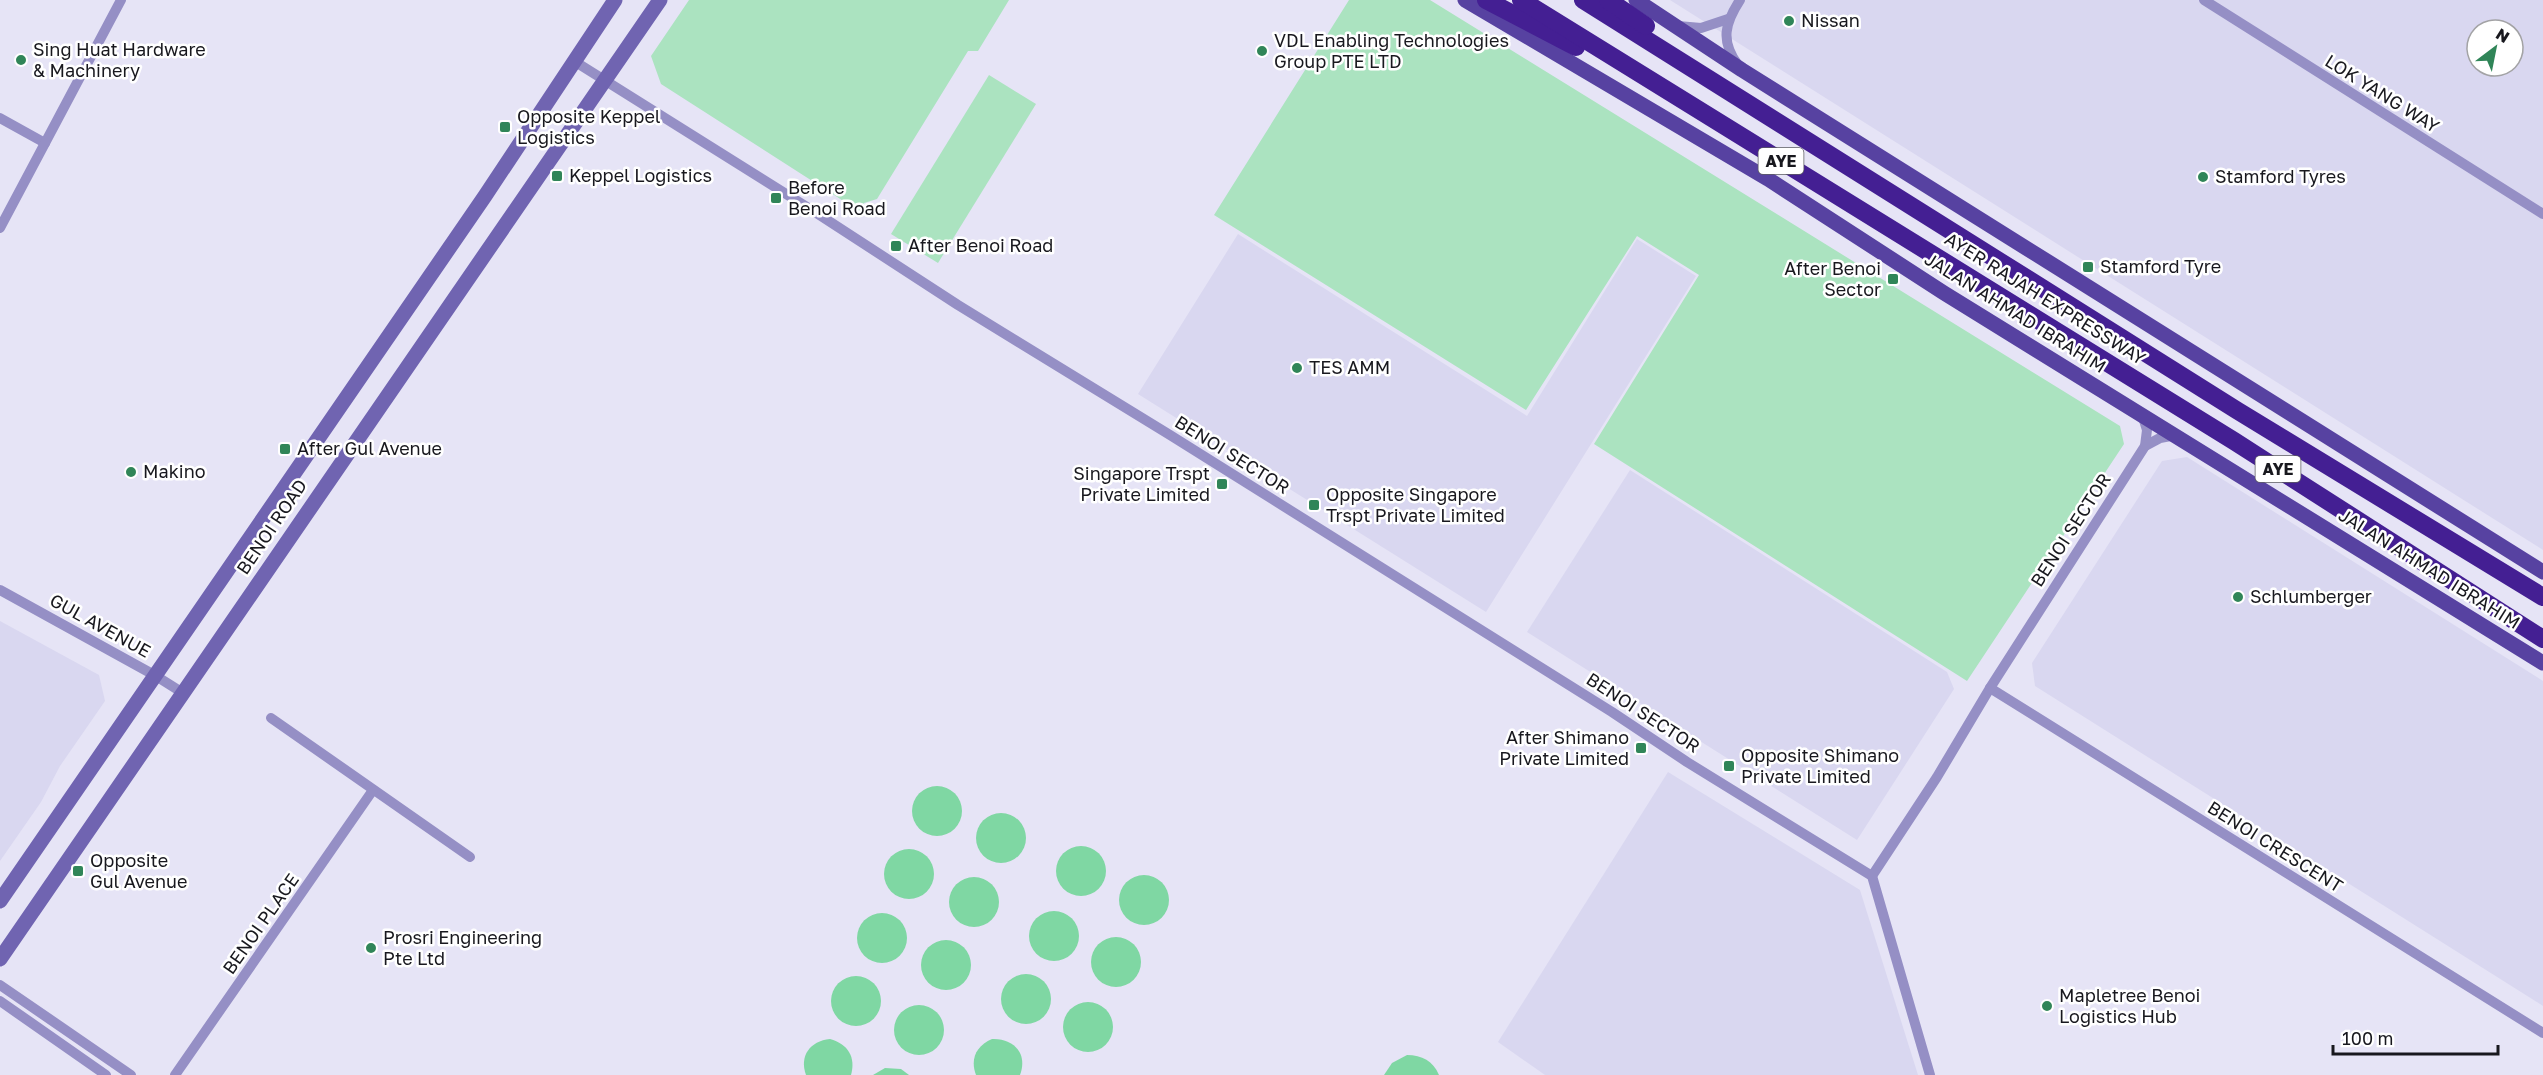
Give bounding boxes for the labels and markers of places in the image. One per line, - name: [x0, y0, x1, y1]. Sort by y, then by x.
- place label: Nissan: [1801, 9, 1860, 31]
- marker: Nissan: [1782, 14, 1796, 28]
- place label: VDL Enabling Technologies Group PTE LTD: [1274, 29, 1509, 72]
- place label: Sing Huat Hardware & Machinery: [33, 38, 206, 81]
- marker: VDL Enabling Technologies Group PTE LTD: [1255, 44, 1269, 58]
- marker: Sing Huat Hardware & Machinery: [14, 53, 28, 67]
- place label: Opposite Keppel Logistics: [517, 105, 661, 148]
- marker: Opposite Keppel Logistics: [498, 120, 512, 134]
- place label: Keppel Logistics: [569, 164, 712, 186]
- place label: Stamford Tyres: [2215, 165, 2346, 187]
- marker: Keppel Logistics: [550, 169, 564, 183]
- marker: Stamford Tyres: [2196, 170, 2210, 184]
- place label: Before Benoi Road: [788, 176, 886, 219]
- marker: Before Benoi Road: [769, 191, 783, 205]
- place label: After Benoi Road: [908, 234, 1053, 256]
- marker: After Benoi Road: [889, 239, 903, 253]
- place label: Stamford Tyre: [2100, 255, 2221, 277]
- place label: After Benoi Sector: [1784, 257, 1881, 300]
- marker: Stamford Tyre: [2081, 260, 2095, 274]
- marker: After Benoi Sector: [1886, 272, 1900, 286]
- place label: TES AMM: [1309, 356, 1390, 378]
- marker: TES AMM: [1290, 361, 1304, 375]
- place label: After Gul Avenue: [297, 437, 442, 459]
- marker: After Gul Avenue: [278, 442, 292, 456]
- place label: Makino: [143, 460, 206, 482]
- place label: Singapore Trspt Private Limited: [1073, 462, 1210, 505]
- marker: Makino: [124, 465, 138, 479]
- marker: Singapore Trspt Private Limited: [1215, 477, 1229, 491]
- place label: Opposite Singapore Trspt Private Limited: [1326, 483, 1505, 526]
- marker: Opposite Singapore Trspt Private Limited: [1307, 498, 1321, 512]
- place label: Schlumberger: [2250, 585, 2372, 607]
- marker: Schlumberger: [2231, 590, 2245, 604]
- place label: After Shimano Private Limited: [1499, 726, 1629, 769]
- marker: After Shimano Private Limited: [1634, 741, 1648, 755]
- place label: Opposite Shimano Private Limited: [1741, 744, 1899, 787]
- marker: Opposite Shimano Private Limited: [1722, 759, 1736, 773]
- place label: Opposite Gul Avenue: [90, 849, 187, 892]
- marker: Opposite Gul Avenue: [71, 864, 85, 878]
- place label: Prosri Engineering Pte Ltd: [383, 926, 542, 969]
- marker: Prosri Engineering Pte Ltd: [364, 941, 378, 955]
- place label: Mapletree Benoi Logistics Hub: [2059, 984, 2200, 1027]
- marker: Mapletree Benoi Logistics Hub: [2040, 999, 2054, 1013]

